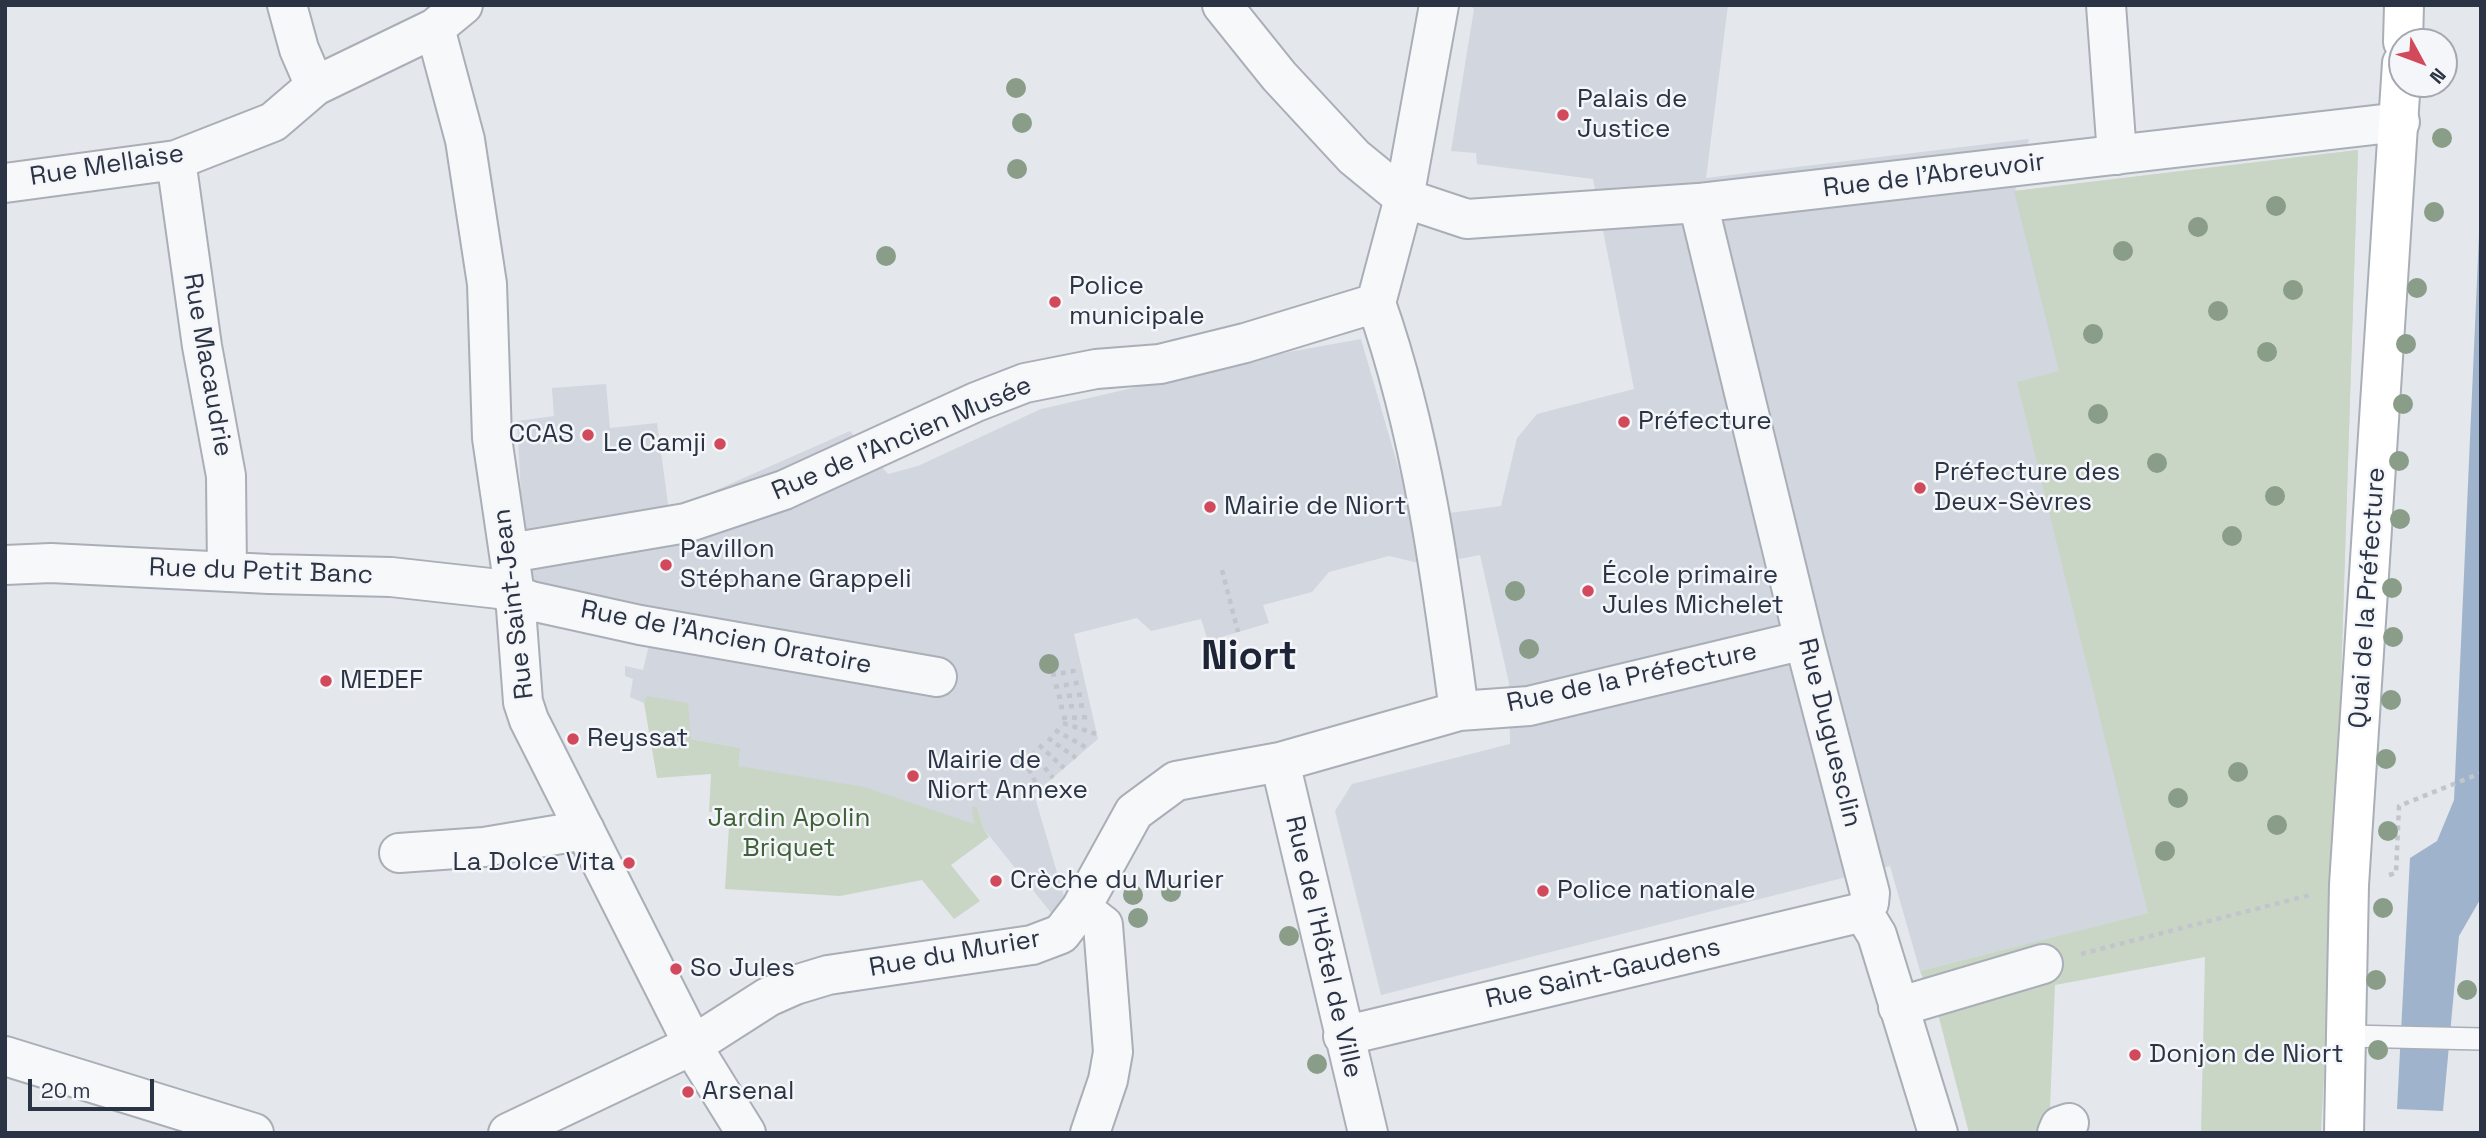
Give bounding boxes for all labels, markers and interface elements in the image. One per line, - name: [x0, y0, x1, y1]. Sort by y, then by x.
- north arrow: [2388, 28, 2458, 98]
- text: N: [2424, 63, 2451, 89]
- place label: Palais de Justice: [1577, 84, 1687, 146]
- marker: Palais de Justice: [1555, 107, 1571, 123]
- street label: Rue Mellaise: [28, 138, 186, 194]
- street label: Rue de l'Abreuvoir: [1821, 147, 2047, 205]
- street label: Rue Macaudrie: [175, 271, 239, 459]
- place label: Police municipale: [1069, 271, 1205, 332]
- marker: Police municipale: [1047, 294, 1063, 310]
- street label: Rue de l'Ancien Musée: [768, 370, 1036, 508]
- place label: Préfecture: [1638, 406, 1772, 438]
- marker: Préfecture: [1616, 414, 1632, 430]
- place label: CCAS: [509, 419, 574, 451]
- marker: CCAS: [580, 427, 596, 443]
- place label: Le Camji: [603, 428, 706, 460]
- marker: Le Camji: [712, 436, 728, 452]
- place label: Préfecture des Deux-Sèvres: [1934, 457, 2120, 518]
- street label: Quai de la Préfecture: [2343, 466, 2393, 730]
- marker: Préfecture des Deux-Sèvres: [1912, 480, 1928, 496]
- place label: Mairie de Niort: [1224, 491, 1406, 523]
- marker: Mairie de Niort: [1202, 499, 1218, 515]
- street label: Rue Saint-Jean: [487, 507, 541, 701]
- place label: Pavillon Stéphane Grappeli: [680, 534, 912, 596]
- street label: Rue du Petit Banc: [148, 552, 374, 592]
- marker: Pavillon Stéphane Grappeli: [658, 557, 674, 573]
- place label: École primaire Jules Michelet: [1602, 560, 1784, 622]
- marker: École primaire Jules Michelet: [1580, 583, 1596, 599]
- street label: Rue de l'Ancien Oratoire: [578, 594, 874, 682]
- district label: Niort: [1201, 634, 1297, 682]
- street label: Rue Duguesclin: [1790, 635, 1868, 831]
- street label: Rue de la Préfecture: [1504, 636, 1760, 720]
- place label: MEDEF: [340, 665, 423, 697]
- marker: MEDEF: [318, 673, 334, 689]
- place label: Reyssat: [587, 723, 688, 755]
- marker: Reyssat: [565, 731, 581, 747]
- place label: Mairie de Niort Annexe: [927, 745, 1088, 806]
- marker: Mairie de Niort Annexe: [905, 768, 921, 784]
- park label: Jardin Apolin Briquet: [708, 803, 870, 864]
- street label: Rue de l'Hôtel de Ville: [1278, 813, 1368, 1081]
- place label: La Dolce Vita: [453, 847, 615, 879]
- marker: La Dolce Vita: [621, 855, 637, 871]
- place label: Crèche du Murier: [1010, 865, 1224, 897]
- marker: Crèche du Murier: [988, 873, 1004, 889]
- place label: Police nationale: [1557, 875, 1756, 907]
- marker: Police nationale: [1535, 883, 1551, 899]
- street label: Rue du Murier: [867, 924, 1043, 984]
- street label: Rue Saint-Gaudens: [1483, 932, 1723, 1016]
- place label: So Jules: [690, 953, 795, 985]
- marker: So Jules: [668, 961, 684, 977]
- place label: Donjon de Niort: [2149, 1039, 2344, 1071]
- marker: Donjon de Niort: [2127, 1047, 2143, 1063]
- scale bar: [32, 1064, 158, 1108]
- place label: Arsenal: [702, 1076, 794, 1108]
- text: 20 m: [41, 1077, 91, 1104]
- marker: Arsenal: [680, 1084, 696, 1100]

